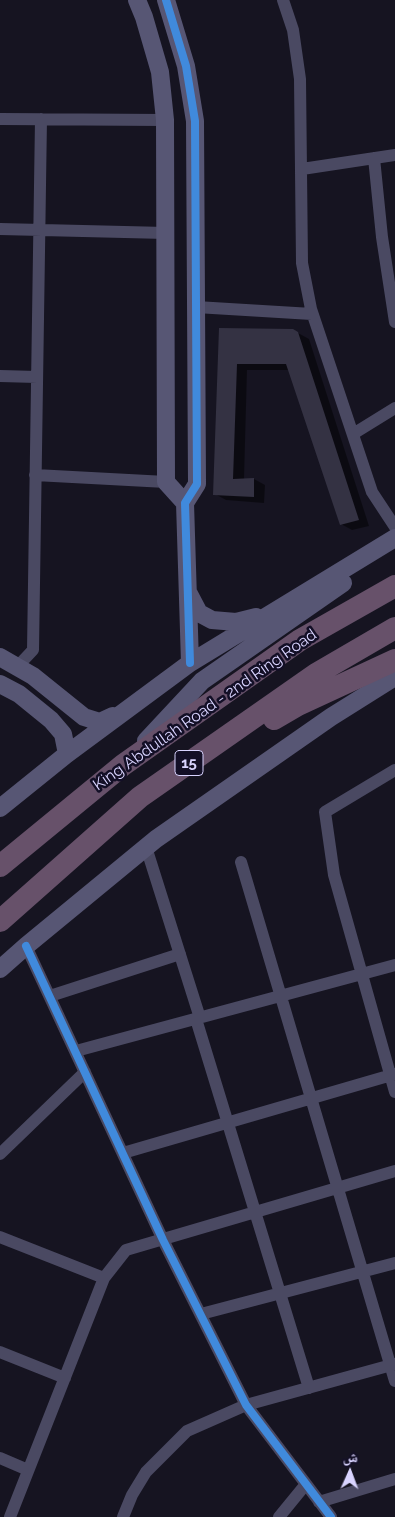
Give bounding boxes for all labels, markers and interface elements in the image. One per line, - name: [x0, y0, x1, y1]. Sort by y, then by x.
- street label: King Abdullah Road - 2nd Ring Road: [89, 625, 321, 795]
- road number: 15: [175, 750, 203, 776]
- north arrow: [325, 1447, 375, 1497]
- text: ش: [343, 1449, 358, 1465]

